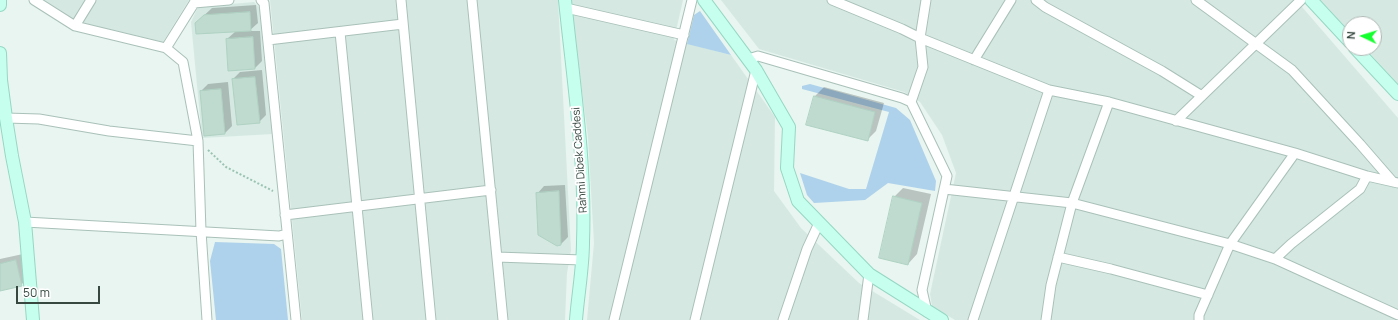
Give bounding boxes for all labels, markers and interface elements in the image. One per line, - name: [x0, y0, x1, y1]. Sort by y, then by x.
- north arrow: [1342, 16, 1382, 56]
- text: N: [1343, 31, 1358, 40]
- street label: Rahmi Dibek Caddesi: [570, 107, 590, 213]
- scale bar: [18, 278, 102, 304]
- text: 50 m: [23, 284, 50, 301]

